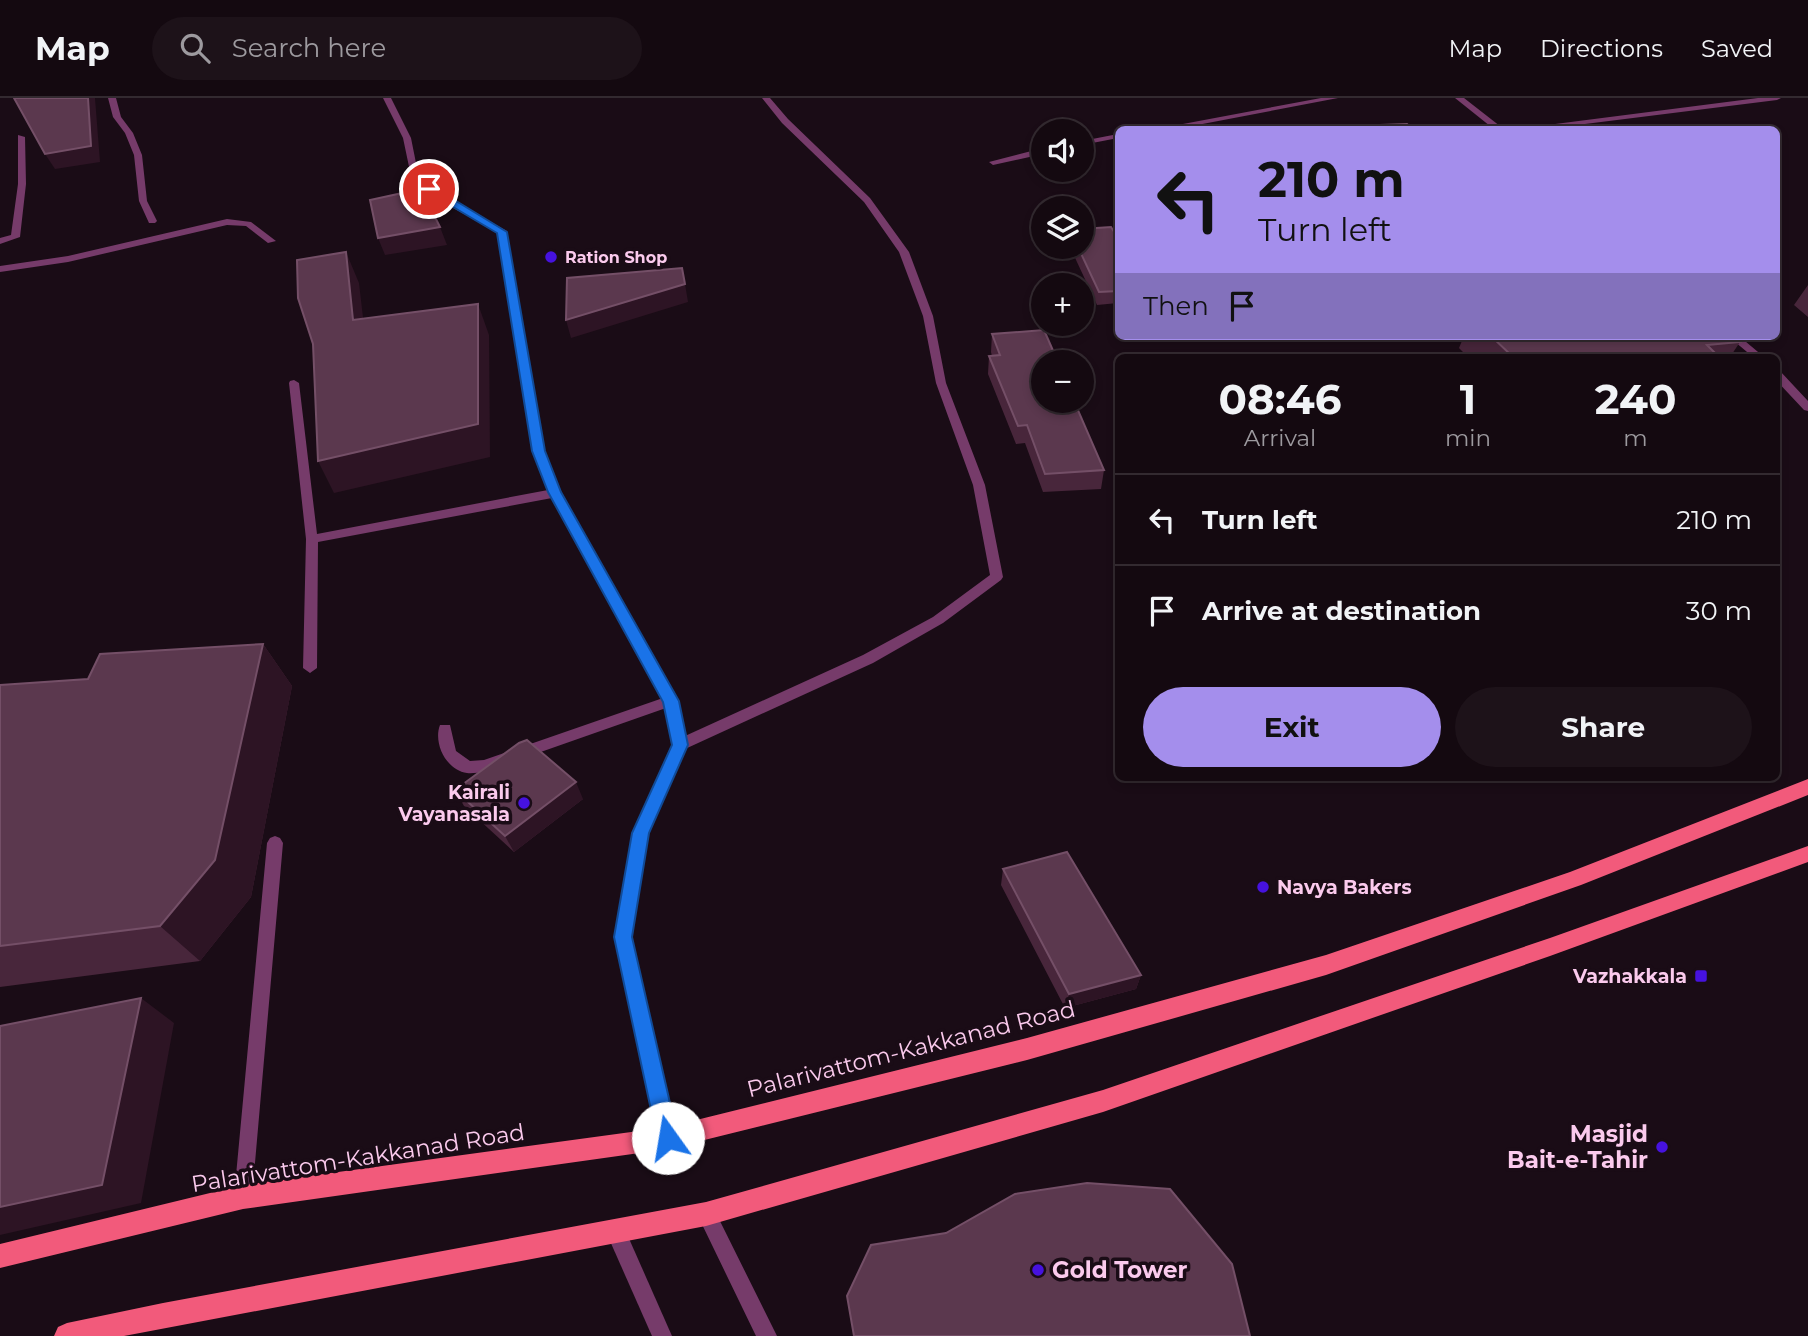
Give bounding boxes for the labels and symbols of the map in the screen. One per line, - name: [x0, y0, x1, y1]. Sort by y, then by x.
- pin: [399, 159, 459, 219]
- place label: Ration Shop: [565, 248, 667, 267]
- marker: Ration Shop: [543, 249, 559, 265]
- place label: Kairali Vayanasala: [398, 781, 510, 826]
- marker: Kairali Vayanasala: [516, 795, 532, 811]
- place label: Navya Bakers: [1277, 876, 1412, 899]
- marker: Navya Bakers: [1255, 879, 1271, 895]
- place label: Vazhakkala: [1572, 965, 1687, 988]
- marker: Vazhakkala: [1693, 968, 1709, 984]
- street label: Palarivattom-Kakkanad Road: [744, 995, 1078, 1103]
- position arrow: [631, 1101, 705, 1175]
- street label: Palarivattom-Kakkanad Road: [189, 1118, 527, 1198]
- place label: Masjid Bait-e-Tahir: [1507, 1120, 1648, 1174]
- marker: Masjid Bait-e-Tahir: [1654, 1139, 1670, 1155]
- place label: Gold Tower: [1052, 1256, 1188, 1284]
- marker: Gold Tower: [1030, 1262, 1046, 1278]

